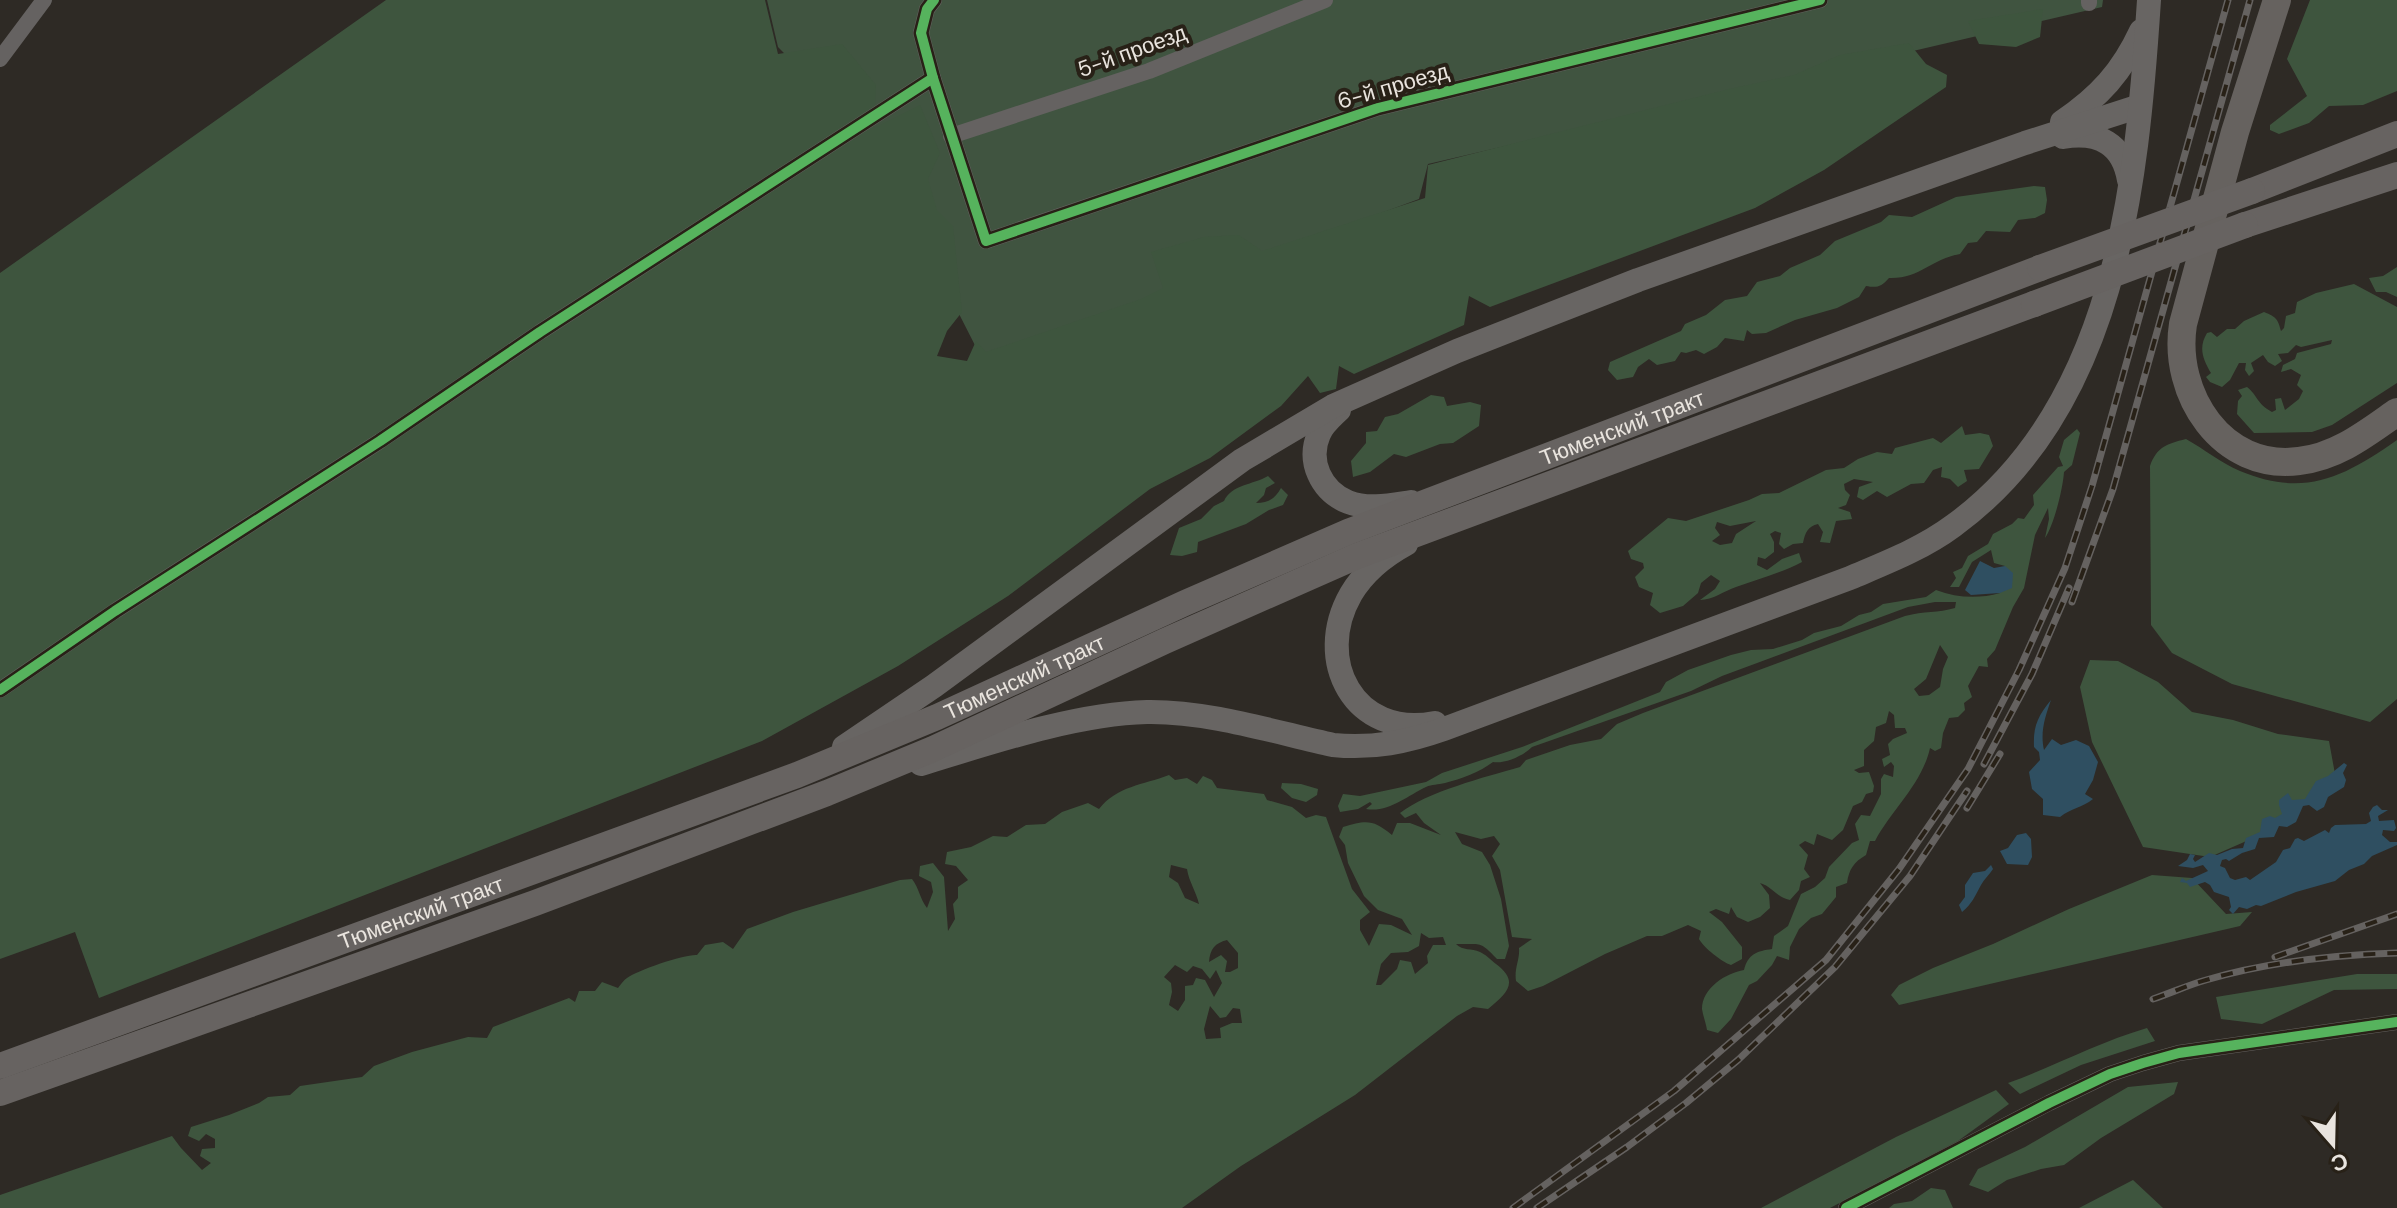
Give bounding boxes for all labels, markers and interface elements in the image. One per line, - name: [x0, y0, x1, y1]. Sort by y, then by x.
- street label: 5-й проезд: [1073, 18, 1191, 84]
- street label: 6-й проезд: [1334, 56, 1452, 116]
- street label: Тюменский тракт: [1536, 383, 1708, 472]
- street label: Тюменский тракт: [939, 627, 1109, 726]
- street label: Тюменский тракт: [334, 869, 507, 956]
- north arrow: [2293, 1104, 2373, 1184]
- text: С: [2327, 1146, 2352, 1179]

